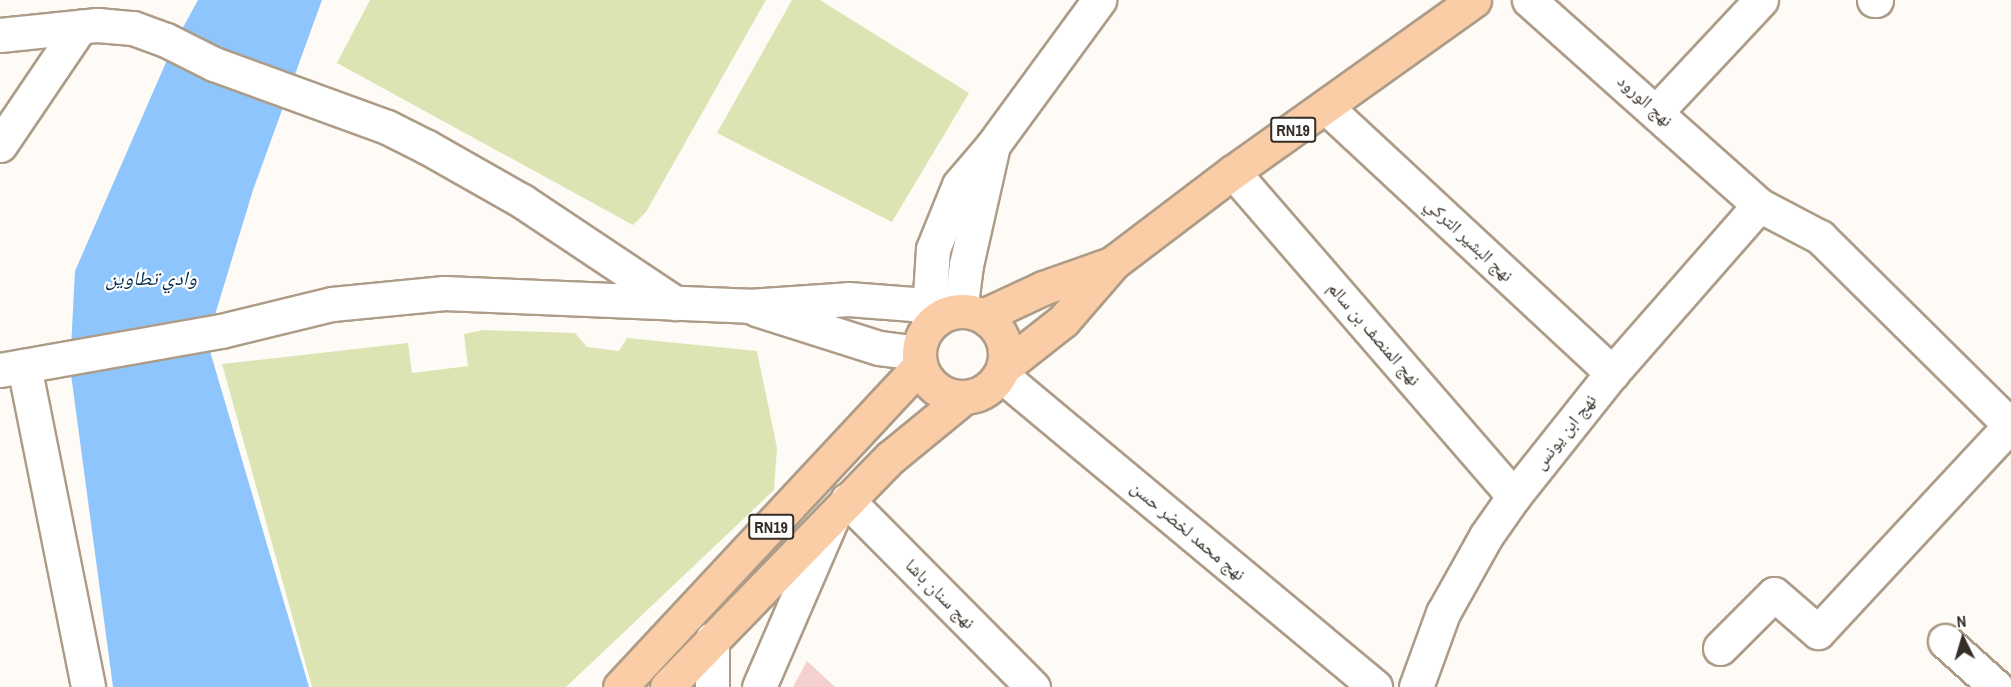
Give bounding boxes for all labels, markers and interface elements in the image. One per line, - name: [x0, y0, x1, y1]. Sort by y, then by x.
- street label: نهج الورود: [1613, 70, 1677, 132]
- road number: RN19: [1269, 117, 1317, 143]
- street label: نهج البشير التركي: [1420, 194, 1518, 286]
- water label: وادي تطاوين: [105, 265, 197, 289]
- street label: نهج المنصف بن سالم: [1323, 278, 1425, 390]
- street label: نهج ابن يونس: [1529, 390, 1601, 474]
- street label: نهج محمد لخضر حسن: [1126, 477, 1250, 585]
- road number: RN19: [747, 514, 795, 540]
- street label: نهج سنان باشا: [901, 555, 979, 633]
- north arrow: [1933, 609, 1993, 669]
- text: N: [1956, 610, 1967, 632]

